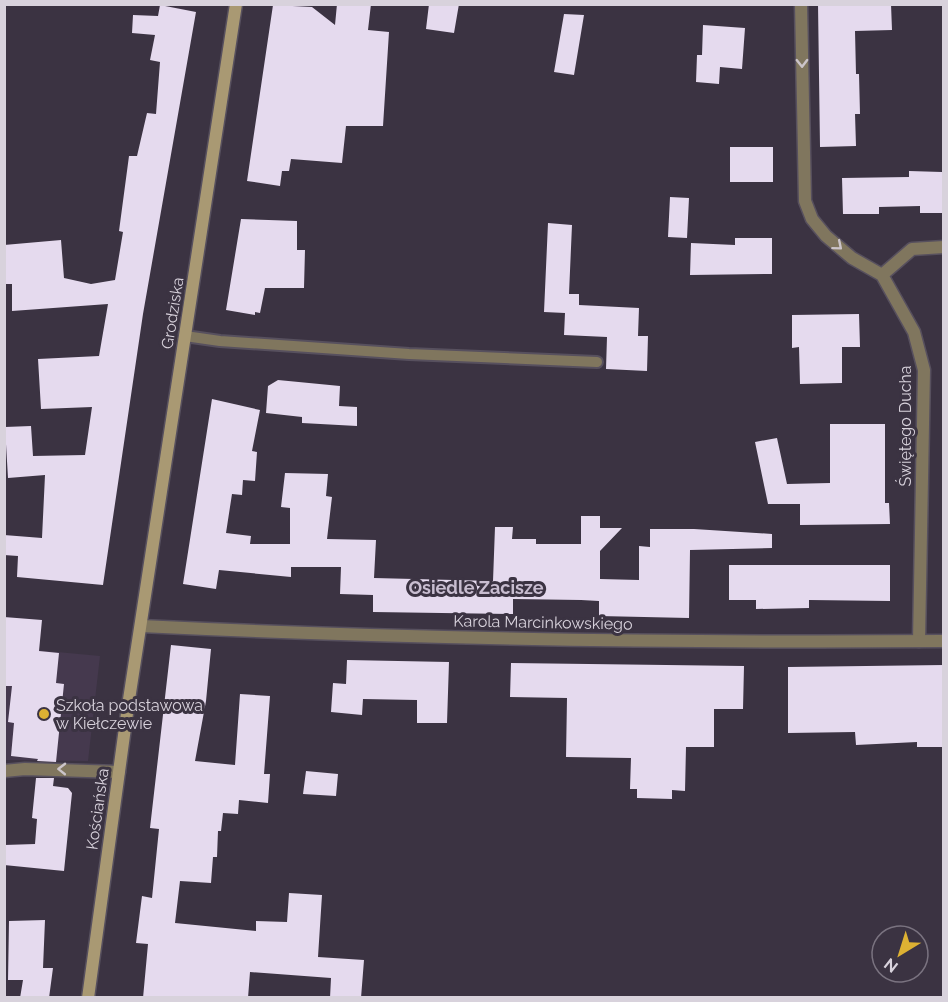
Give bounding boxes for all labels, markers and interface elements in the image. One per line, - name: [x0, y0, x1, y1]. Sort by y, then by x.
- one-way arrow: [796, 58, 809, 67]
- one-way arrow: [831, 239, 842, 250]
- street label: Grodziska: [157, 276, 188, 350]
- street label: Świętego Ducha: [895, 365, 915, 487]
- district label: Osiedle Zacisze: [409, 577, 544, 598]
- street label: Karola Marcinkowskiego: [453, 611, 633, 634]
- place label: Szkoła podstawowa w Kiełczewie: [56, 696, 203, 733]
- marker: Szkoła podstawowa w Kiełczewie: [37, 707, 51, 721]
- one-way arrow: [57, 763, 66, 775]
- street label: Kościańska: [82, 767, 113, 851]
- north arrow: [870, 924, 930, 984]
- text: N: [880, 954, 902, 977]

